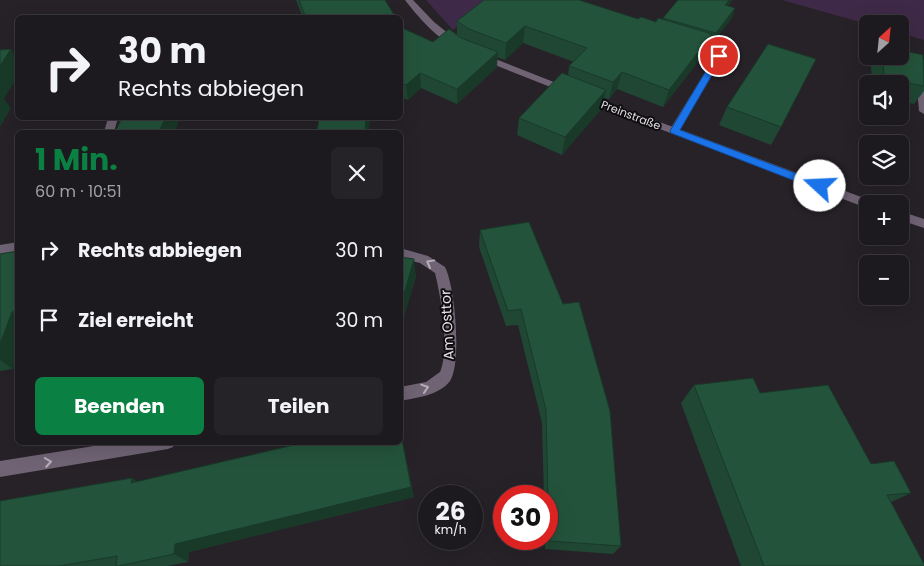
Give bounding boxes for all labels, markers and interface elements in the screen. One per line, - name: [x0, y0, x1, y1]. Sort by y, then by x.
- north arrow: [859, 15, 909, 65]
- map controls: [859, 15, 909, 305]
- text: 30 m: [118, 26, 206, 75]
- icon: right: [35, 35, 100, 100]
- pin: [698, 35, 740, 77]
- icon: arrive: [705, 42, 733, 70]
- text: Rechts abbiegen: [118, 73, 304, 104]
- button: sound: [859, 75, 909, 125]
- street label: Preinstraße: [599, 96, 663, 134]
- button: layers: [859, 135, 909, 185]
- text: 1 Min.: [35, 138, 118, 181]
- button: close: [331, 147, 383, 199]
- position arrow: [793, 159, 845, 211]
- text: 60 m · 10:51: [35, 180, 122, 203]
- button: +: [859, 195, 909, 245]
- icon: right: [35, 236, 63, 264]
- text: Rechts abbiegen: [78, 237, 242, 264]
- text: 30 m: [335, 237, 383, 264]
- button: −: [859, 255, 909, 305]
- one-way arrow: [427, 259, 436, 269]
- street label: Am Osttor: [435, 289, 459, 361]
- icon: arrive: [35, 306, 63, 334]
- text: Ziel erreicht: [78, 307, 194, 334]
- text: 30 m: [335, 307, 383, 334]
- button: Beenden: [35, 377, 204, 435]
- button: Teilen: [214, 377, 383, 435]
- one-way arrow: [420, 383, 429, 393]
- one-way arrow: [44, 457, 53, 467]
- speed limit sign: 30: [493, 485, 558, 550]
- text: 26: [435, 494, 466, 529]
- text: km/h: [435, 521, 466, 538]

